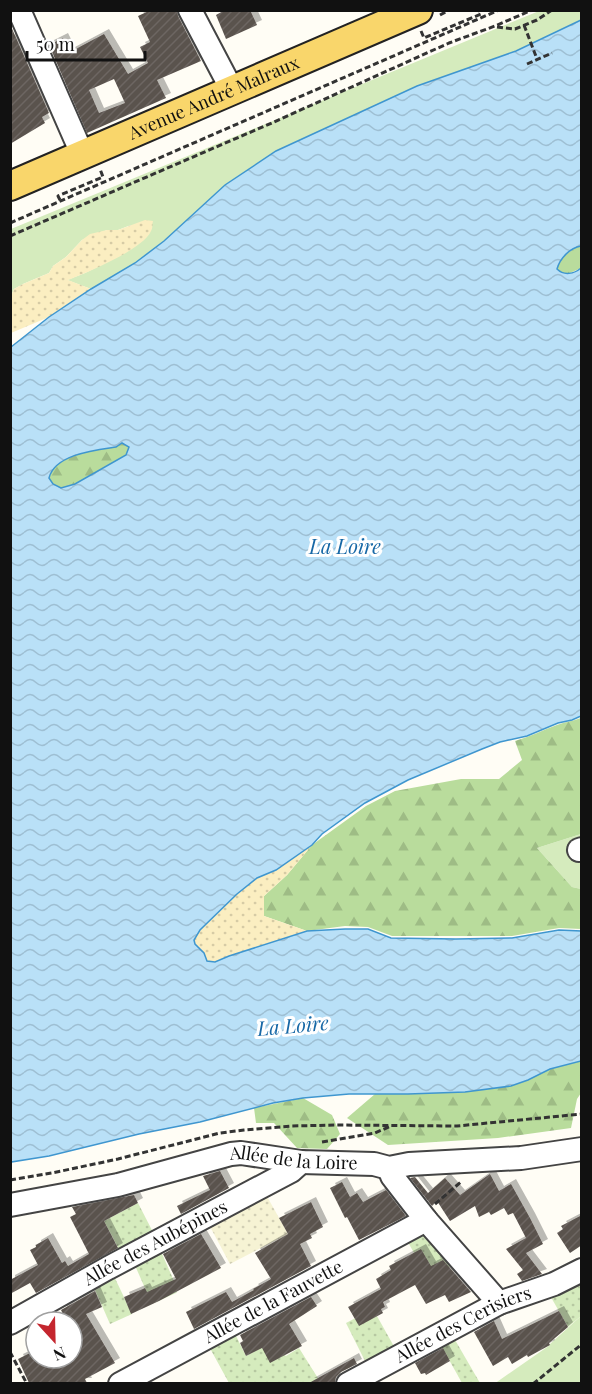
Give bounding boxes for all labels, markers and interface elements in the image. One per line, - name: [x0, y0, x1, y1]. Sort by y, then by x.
- scale bar: [27, 24, 146, 62]
- text: 50 m: [36, 32, 75, 56]
- street label: Avenue André Malraux: [123, 50, 303, 145]
- water label: La Loire: [308, 532, 381, 559]
- water label: La Loire: [255, 1008, 330, 1041]
- street label: Allée de la Loire: [227, 1140, 358, 1175]
- street label: Allée des Aubépines: [78, 1194, 231, 1291]
- street label: Allée de la Fauvette: [198, 1254, 347, 1348]
- street label: Allée des Cerisiers: [390, 1280, 534, 1368]
- north arrow: [24, 1310, 84, 1370]
- text: N: [50, 1342, 69, 1366]

